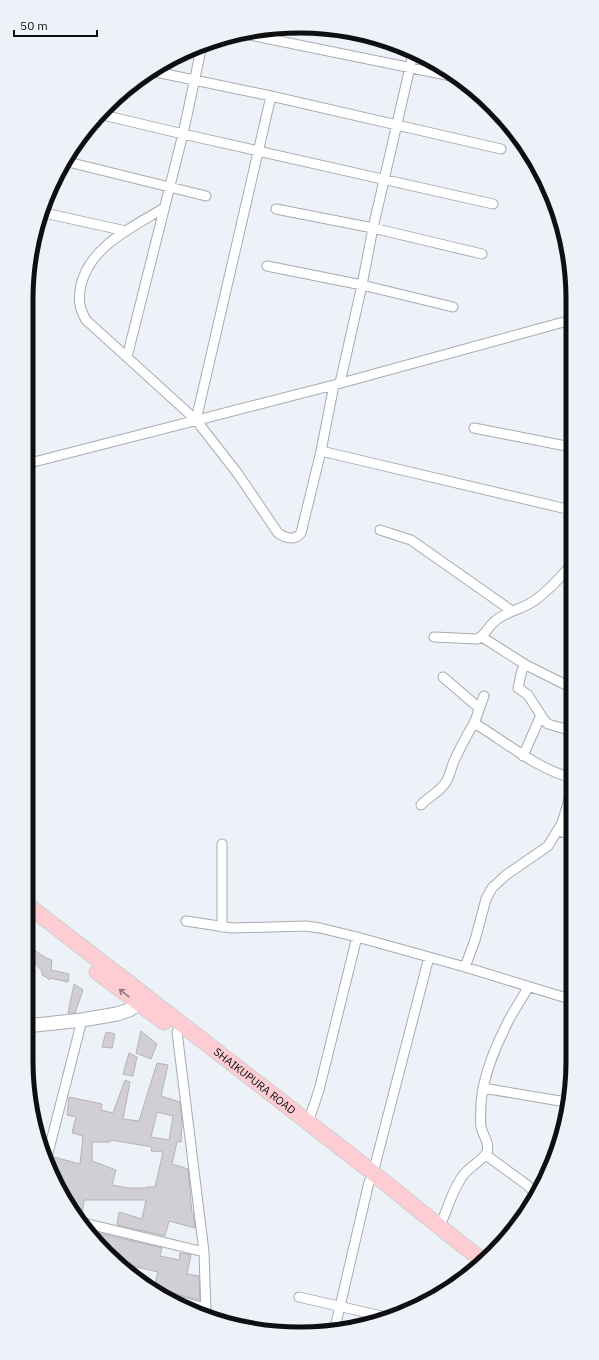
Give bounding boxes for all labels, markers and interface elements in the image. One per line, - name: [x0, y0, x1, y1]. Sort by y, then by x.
- scale bar: [14, 12, 97, 38]
- text: 50 m: [20, 18, 48, 33]
- one-way arrow: [118, 988, 129, 997]
- street label: SHAIKUPURA ROAD: [211, 1045, 299, 1117]

